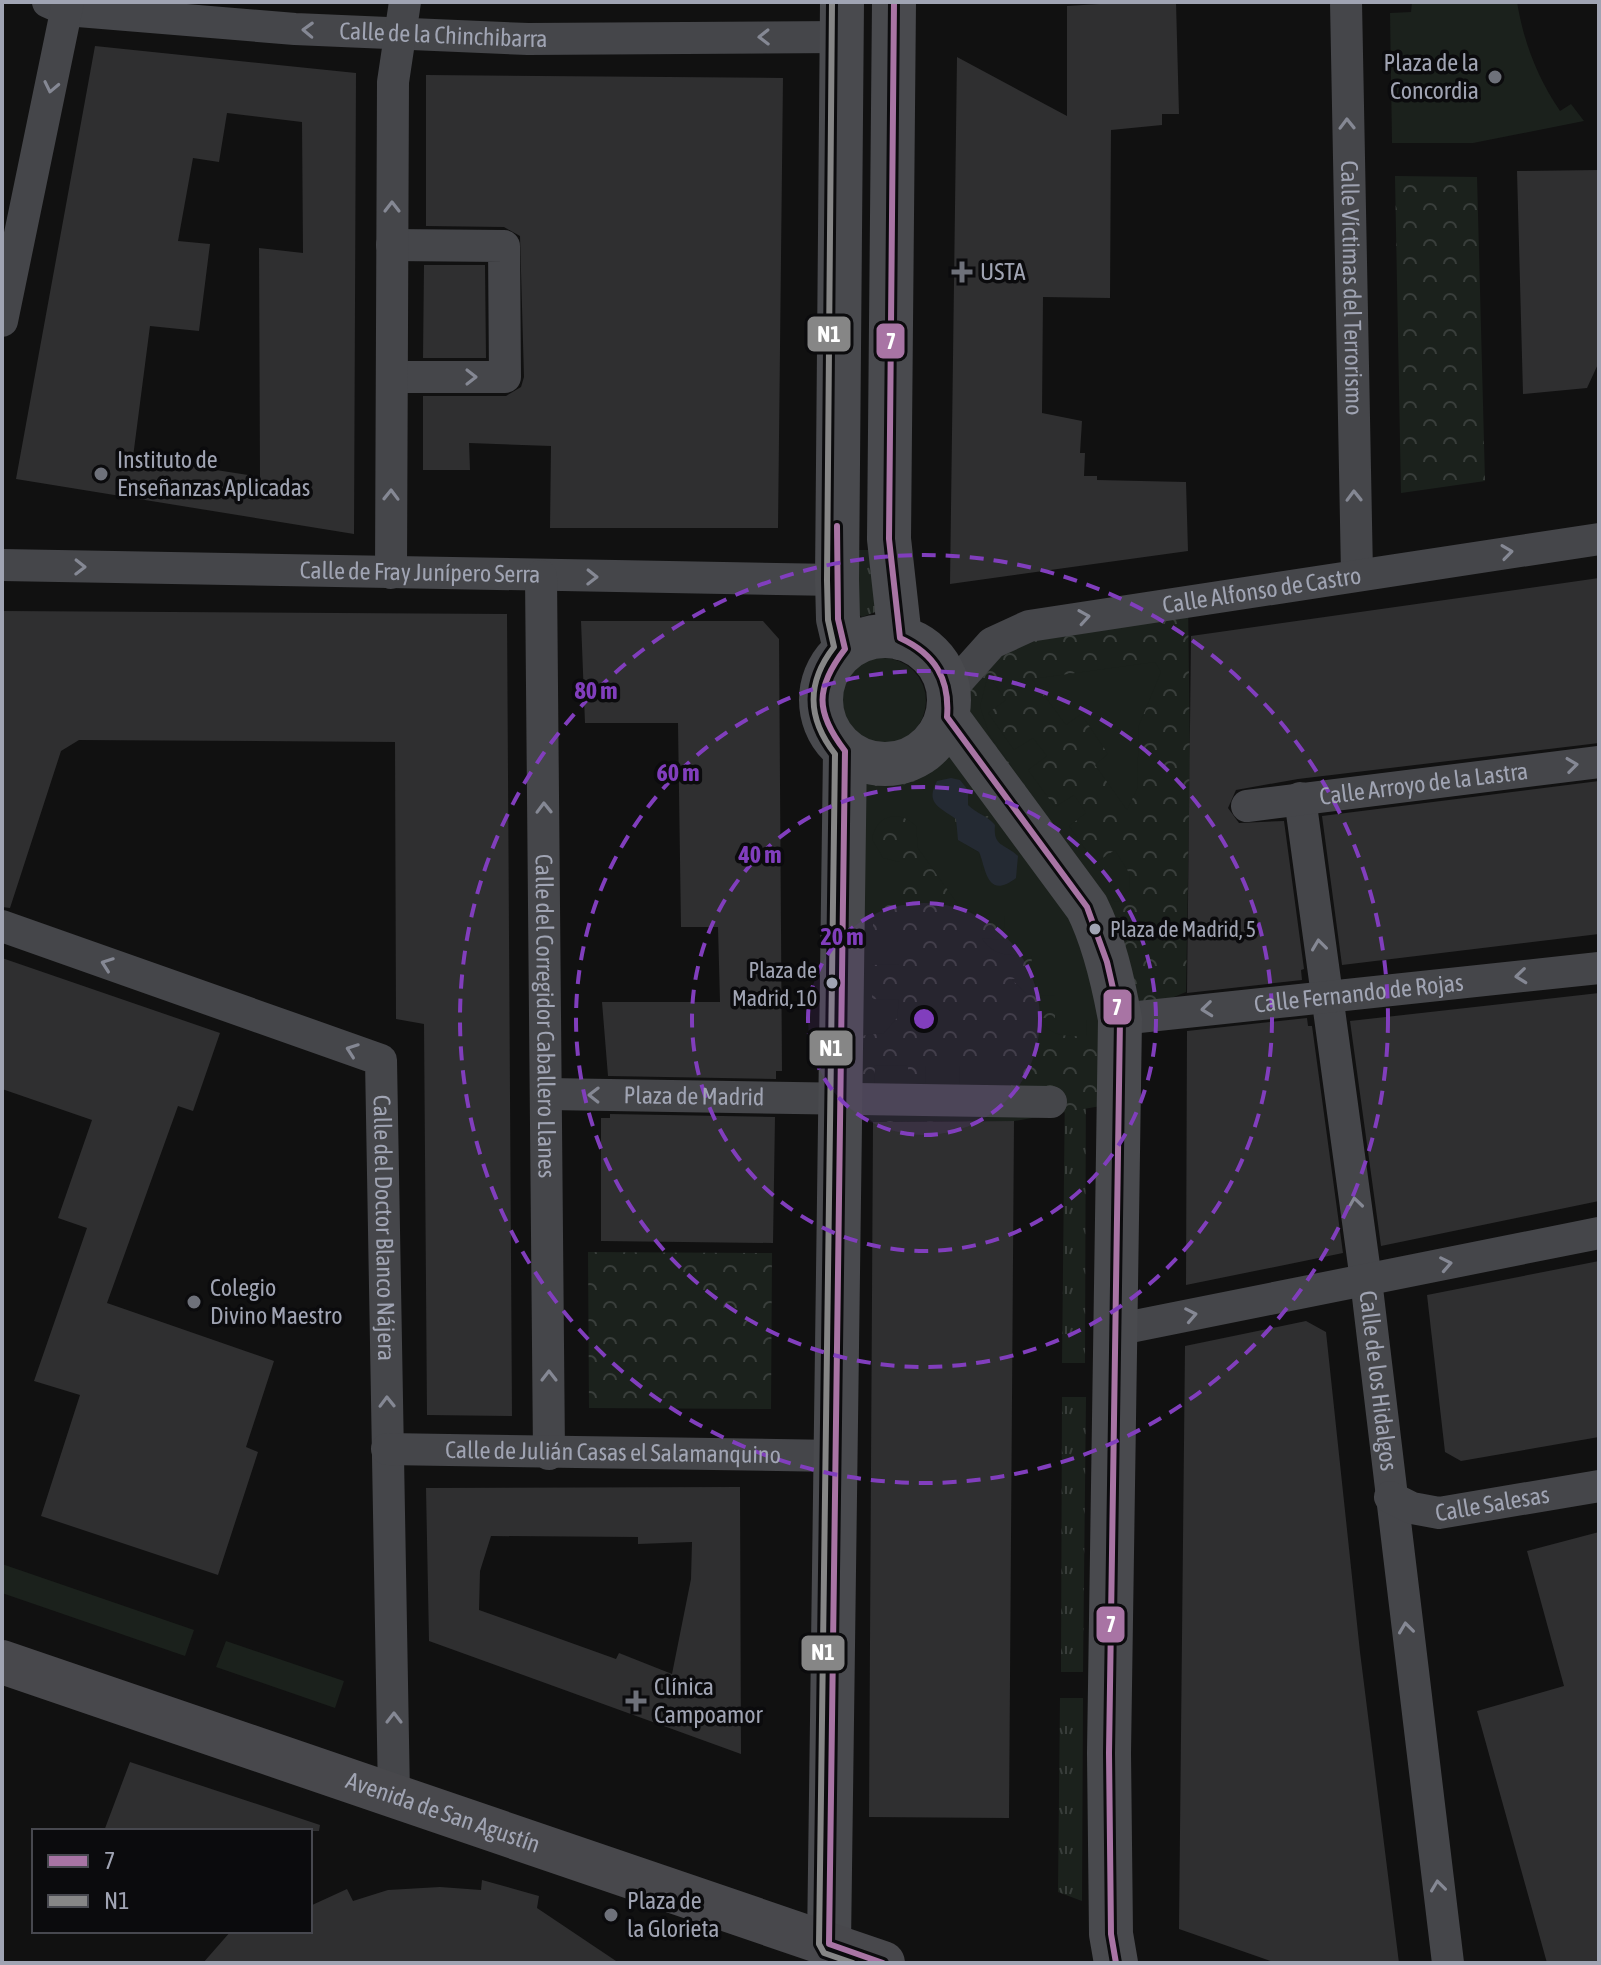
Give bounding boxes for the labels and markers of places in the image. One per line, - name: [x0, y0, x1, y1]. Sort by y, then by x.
- place label: Plaza de la Concordia: [1384, 49, 1479, 104]
- marker: Plaza de la Concordia: [1486, 68, 1504, 86]
- place label: USTA: [980, 258, 1026, 285]
- marker: USTA: [951, 261, 973, 283]
- place label: Instituto de Enseñanzas Aplicadas: [117, 446, 310, 501]
- marker: Instituto de Enseñanzas Aplicadas: [92, 465, 110, 483]
- place label: Plaza de Madrid, 5: [1110, 916, 1256, 942]
- marker: Plaza de Madrid, 5: [1087, 921, 1103, 937]
- place label: Plaza de Madrid, 10: [732, 957, 817, 1011]
- marker: Plaza de Madrid, 10: [824, 975, 840, 991]
- centre of rings: [910, 1005, 938, 1033]
- place label: Colegio Divino Maestro: [210, 1274, 342, 1329]
- marker: Colegio Divino Maestro: [185, 1293, 203, 1311]
- place label: Clínica Campoamor: [654, 1673, 764, 1728]
- marker: Clínica Campoamor: [625, 1690, 647, 1712]
- place label: Plaza de la Glorieta: [627, 1887, 720, 1942]
- marker: Plaza de la Glorieta: [602, 1906, 620, 1924]

